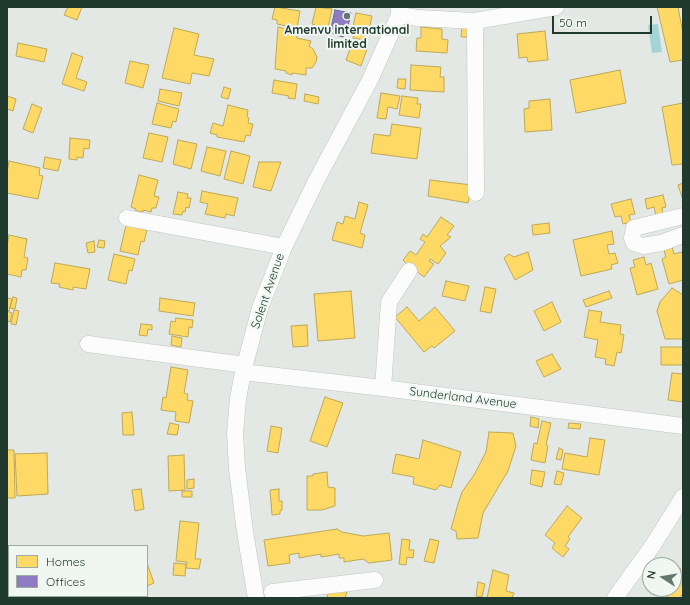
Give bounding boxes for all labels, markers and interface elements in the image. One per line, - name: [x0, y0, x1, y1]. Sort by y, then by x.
- scale bar: [554, 8, 654, 34]
- marker: Amenvu international limited: [342, 11, 352, 21]
- text: 50 m: [559, 15, 587, 30]
- place label: Amenvu international limited: [284, 23, 410, 51]
- street label: Solent Avenue: [248, 251, 288, 331]
- street label: Sunderland Avenue: [409, 384, 517, 412]
- legend: [8, 545, 148, 597]
- text: Homes: [46, 554, 85, 569]
- north arrow: [642, 557, 682, 597]
- text: N: [644, 569, 659, 580]
- text: Offices: [46, 574, 85, 589]

